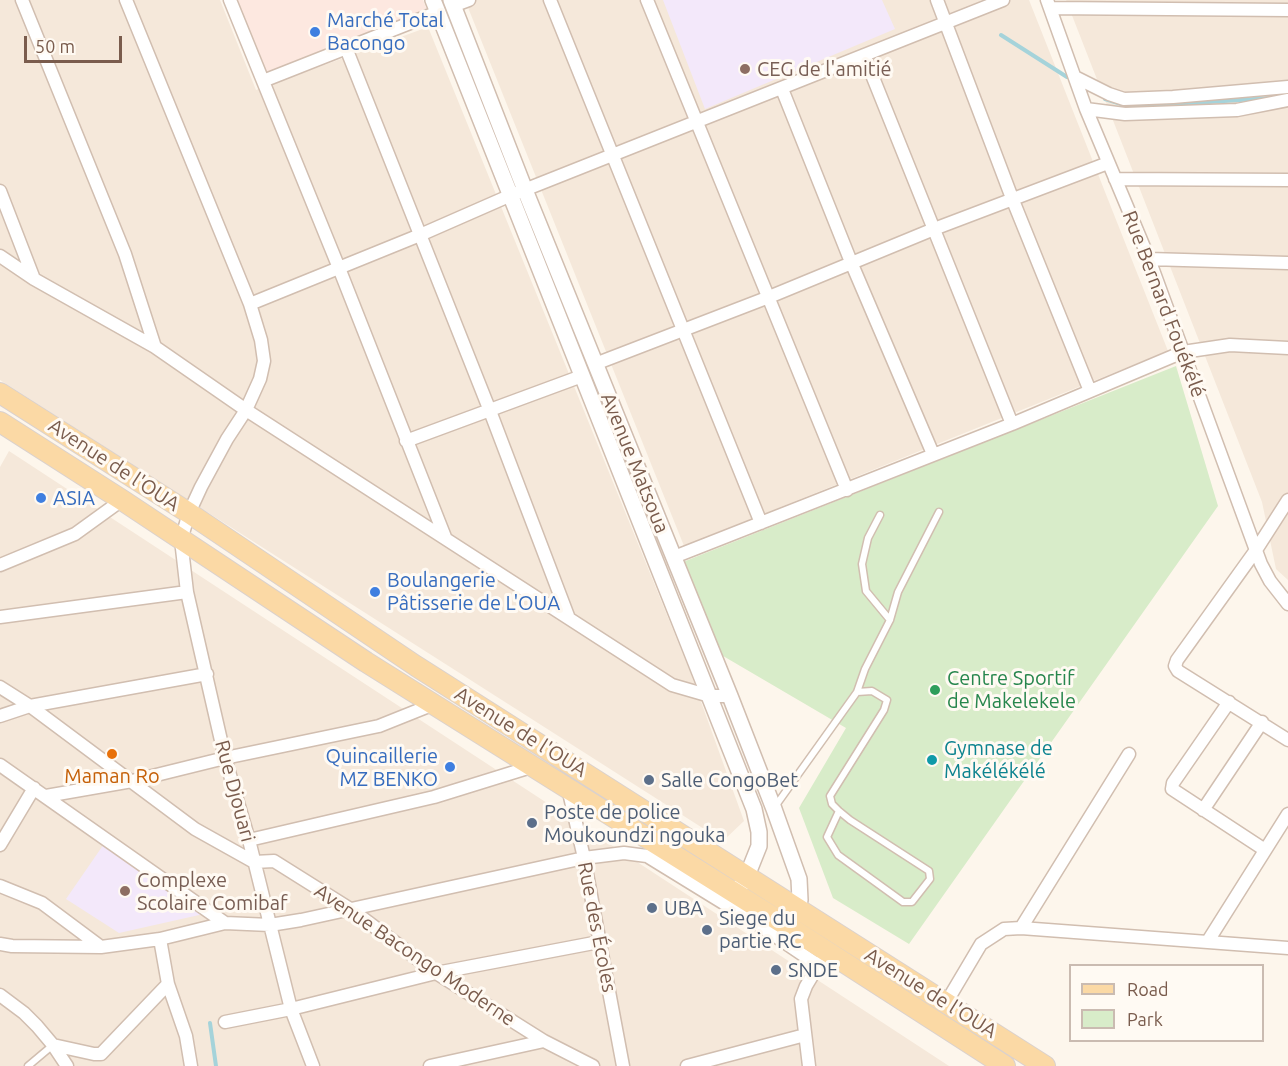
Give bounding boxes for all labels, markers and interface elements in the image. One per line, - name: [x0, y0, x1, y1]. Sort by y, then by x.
- place label: Marché Total Bacongo: [327, 8, 444, 55]
- scale bar: [27, 24, 124, 62]
- marker: Marché Total Bacongo: [308, 25, 322, 39]
- text: 50 m: [35, 36, 75, 56]
- place label: CEG de l'amitié: [757, 57, 892, 81]
- marker: CEG de l'amitié: [738, 62, 752, 76]
- street label: Rue Bernard Fouékélé: [1117, 207, 1211, 401]
- street label: Avenue Matsoua: [596, 389, 674, 537]
- street label: Avenue de l'OUA: [44, 414, 184, 516]
- place label: ASIA: [53, 486, 95, 510]
- marker: ASIA: [34, 491, 48, 505]
- place label: Boulangerie Pâtisserie de L'OUA: [387, 568, 560, 615]
- marker: Boulangerie Pâtisserie de L'OUA: [368, 585, 382, 599]
- place label: Centre Sportif de Makelekele: [947, 666, 1076, 713]
- street label: Avenue de l'OUA: [451, 682, 591, 782]
- marker: Centre Sportif de Makelekele: [928, 683, 942, 697]
- place label: Gymnase de Makélékélé: [944, 736, 1053, 783]
- street label: Rue Djouari: [210, 738, 260, 844]
- place label: Quincaillerie MZ BENKO: [325, 744, 438, 791]
- marker: Maman Ro: [105, 747, 119, 761]
- marker: Gymnase de Makélékélé: [925, 753, 939, 767]
- marker: Quincaillerie MZ BENKO: [443, 760, 457, 774]
- place label: Maman Ro: [64, 764, 160, 788]
- place label: Salle CongoBet: [661, 768, 798, 792]
- marker: Salle CongoBet: [642, 773, 656, 787]
- place label: Poste de police Moukoundzi ngouka: [544, 800, 725, 847]
- marker: Poste de police Moukoundzi ngouka: [525, 816, 539, 830]
- street label: Rue des Écoles: [573, 860, 621, 994]
- place label: Complexe Scolaire Comibaf: [137, 868, 288, 915]
- street label: Avenue Bacongo Moderne: [310, 879, 520, 1031]
- marker: Complexe Scolaire Comibaf: [118, 884, 132, 898]
- place label: UBA: [664, 896, 703, 920]
- marker: UBA: [645, 901, 659, 915]
- place label: Siege du partie RC: [719, 906, 801, 953]
- marker: Siege du partie RC: [700, 923, 714, 937]
- street label: Avenue de l'OUA: [861, 943, 1001, 1043]
- place label: SNDE: [788, 958, 838, 982]
- marker: SNDE: [769, 963, 783, 977]
- legend: [1069, 964, 1264, 1042]
- text: Road: [1127, 979, 1169, 999]
- text: Park: [1127, 1009, 1163, 1029]

